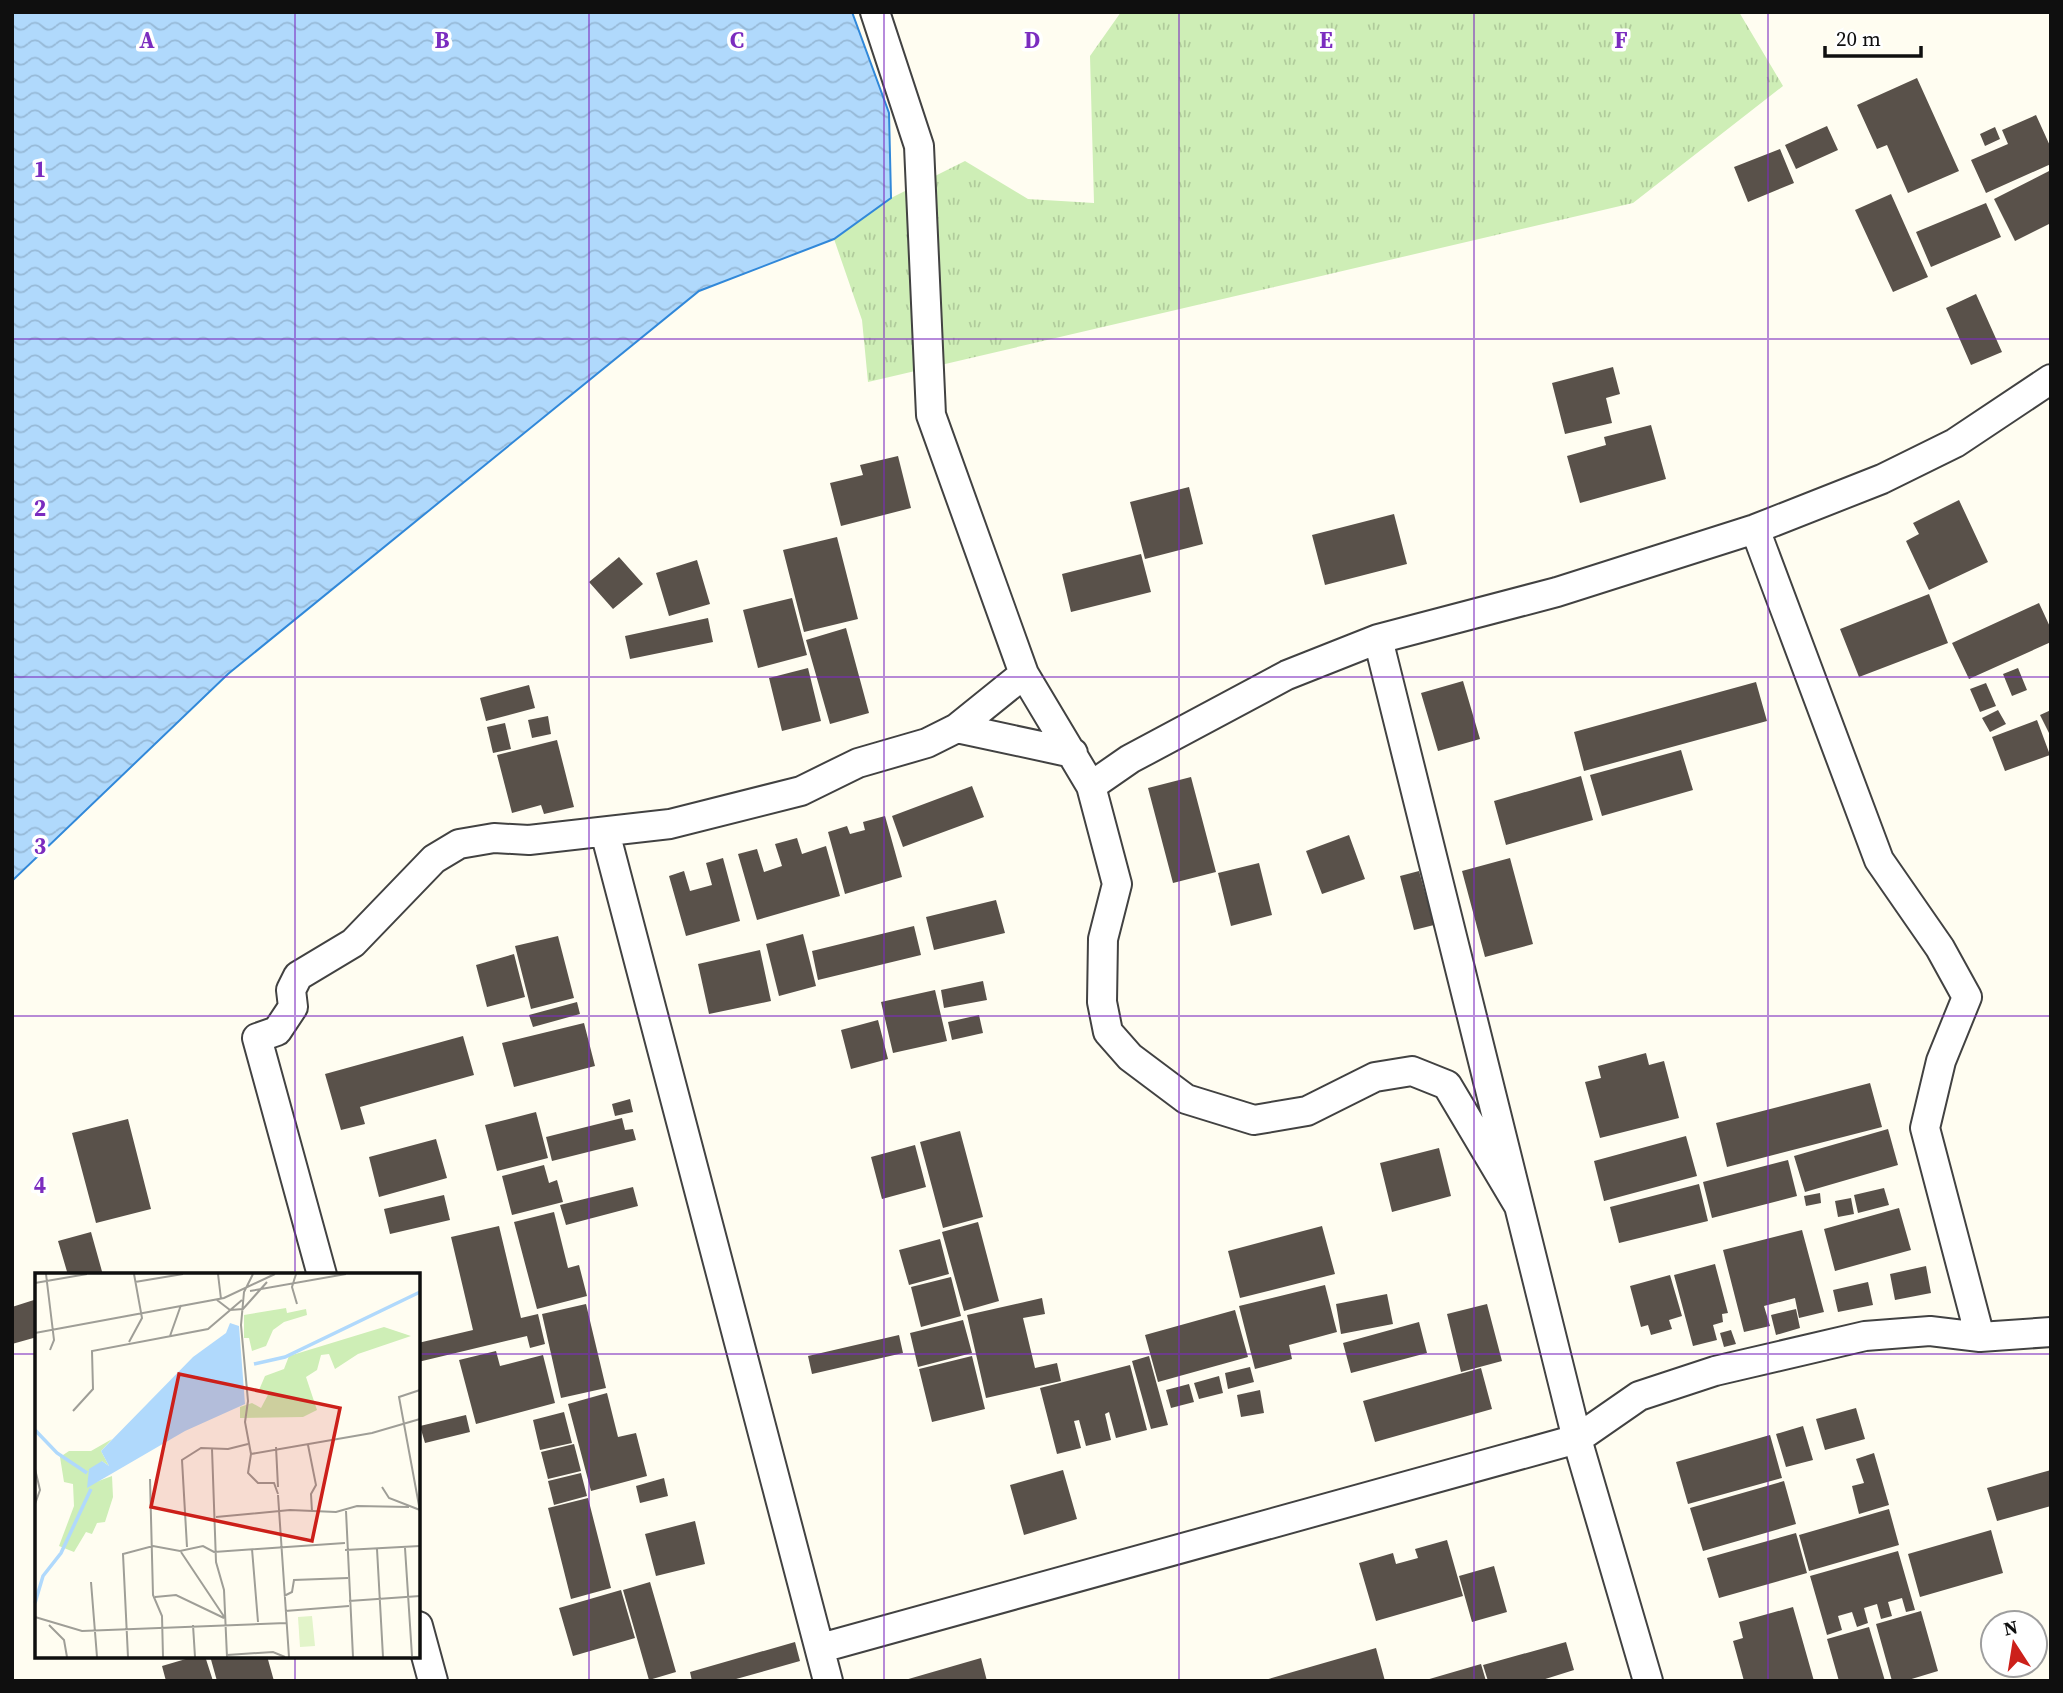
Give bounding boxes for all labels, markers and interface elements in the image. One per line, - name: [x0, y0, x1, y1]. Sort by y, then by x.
- scale bar: [1825, 14, 1921, 58]
- text: A: [139, 24, 155, 56]
- text: B: [435, 24, 450, 56]
- text: C: [730, 24, 744, 56]
- text: D: [1024, 24, 1040, 56]
- text: E: [1319, 24, 1333, 56]
- text: F: [1614, 24, 1628, 56]
- text: 20 m: [1836, 24, 1881, 53]
- text: 1: [34, 153, 46, 185]
- text: 2: [34, 492, 46, 524]
- text: 3: [34, 830, 46, 862]
- text: 4: [34, 1169, 46, 1201]
- inset map: [35, 1273, 420, 1658]
- north arrow: [1979, 1609, 2049, 1679]
- text: N: [2001, 1613, 2020, 1642]

